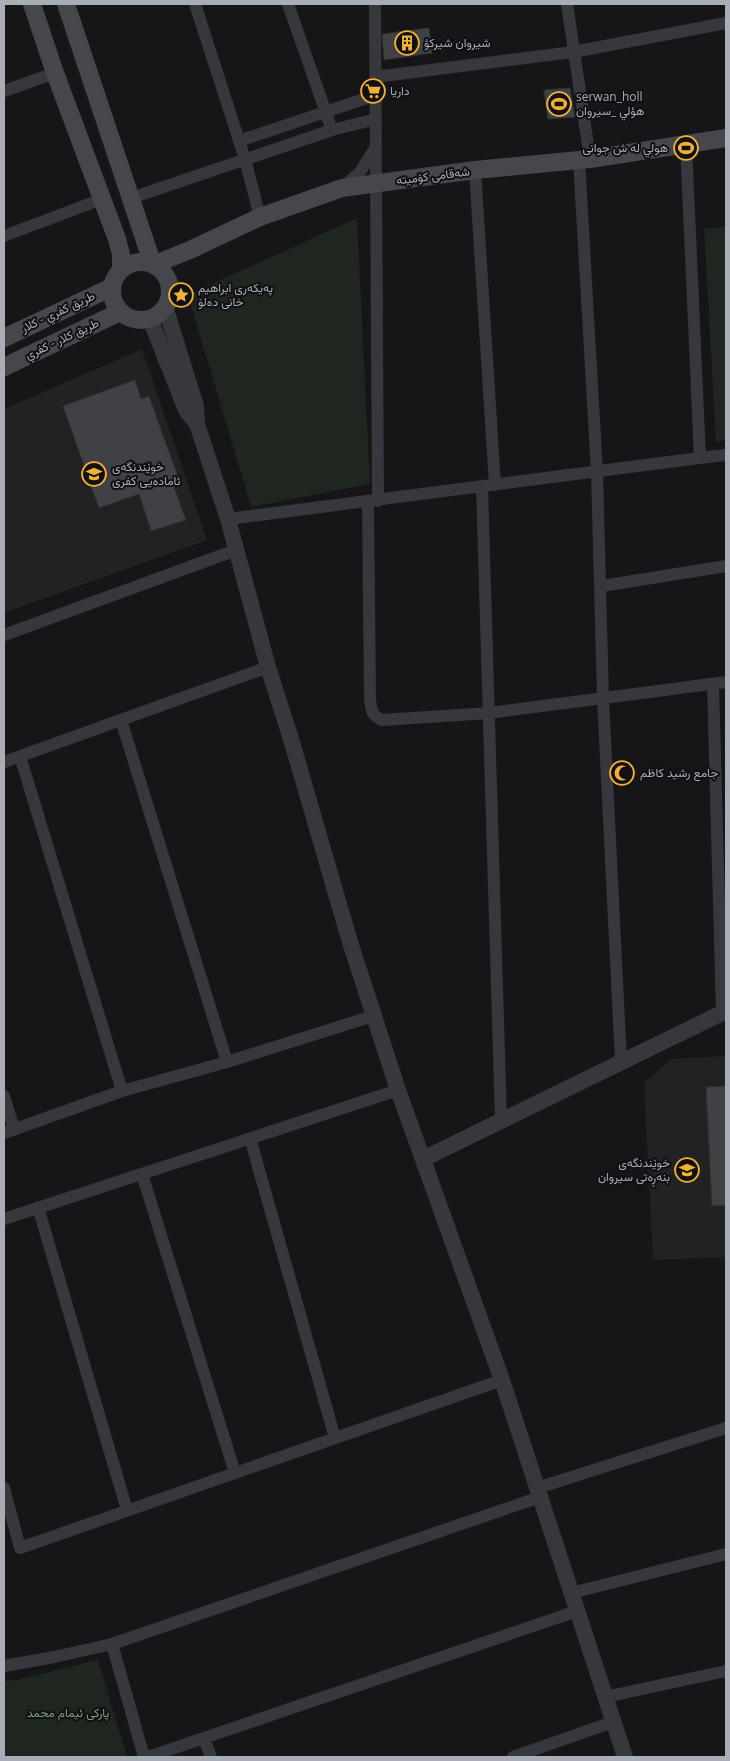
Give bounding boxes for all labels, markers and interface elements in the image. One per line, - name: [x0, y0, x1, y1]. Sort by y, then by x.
- building icon: شيروان شيركؤ: [394, 30, 420, 56]
- place label: شيروان شيركؤ: [424, 34, 490, 51]
- supermarket icon: داريا: [360, 78, 386, 104]
- place label: داريا: [390, 82, 410, 99]
- place label: serwan_holl هؤلي _سيروان: [576, 88, 644, 121]
- sports icon: serwan_holl هؤلي _سيروان: [546, 91, 572, 117]
- sports icon: هولي له ش جوانى: [673, 135, 699, 161]
- place label: هولي له ش جوانى: [583, 139, 668, 158]
- street label: شەقامی کۆمیتە: [395, 163, 471, 188]
- place label: پەیکەری ابراهیم خانی دەلۆ: [198, 279, 273, 310]
- place icon: پەیکەری ابراهیم خانی دەلۆ: [168, 282, 194, 308]
- street label: طريق كفري - كلار: [17, 287, 99, 338]
- street label: طريق كلار - كفري: [22, 314, 103, 365]
- place label: خوێندنگەی ئامادەیی کفری: [112, 458, 181, 489]
- school or university icon: خوێندنگەی ئامادەیی کفری: [81, 461, 107, 487]
- mosque icon: جامع رشيد كاظم: [609, 760, 635, 786]
- place label: جامع رشيد كاظم: [640, 764, 718, 782]
- place label: خوێندنگەی بنەڕەتی سیروان: [598, 1154, 670, 1187]
- school or university icon: خوێندنگەی بنەڕەتی سیروان: [674, 1157, 700, 1183]
- park label: پارکی ئیمام محمد: [27, 1704, 109, 1721]

